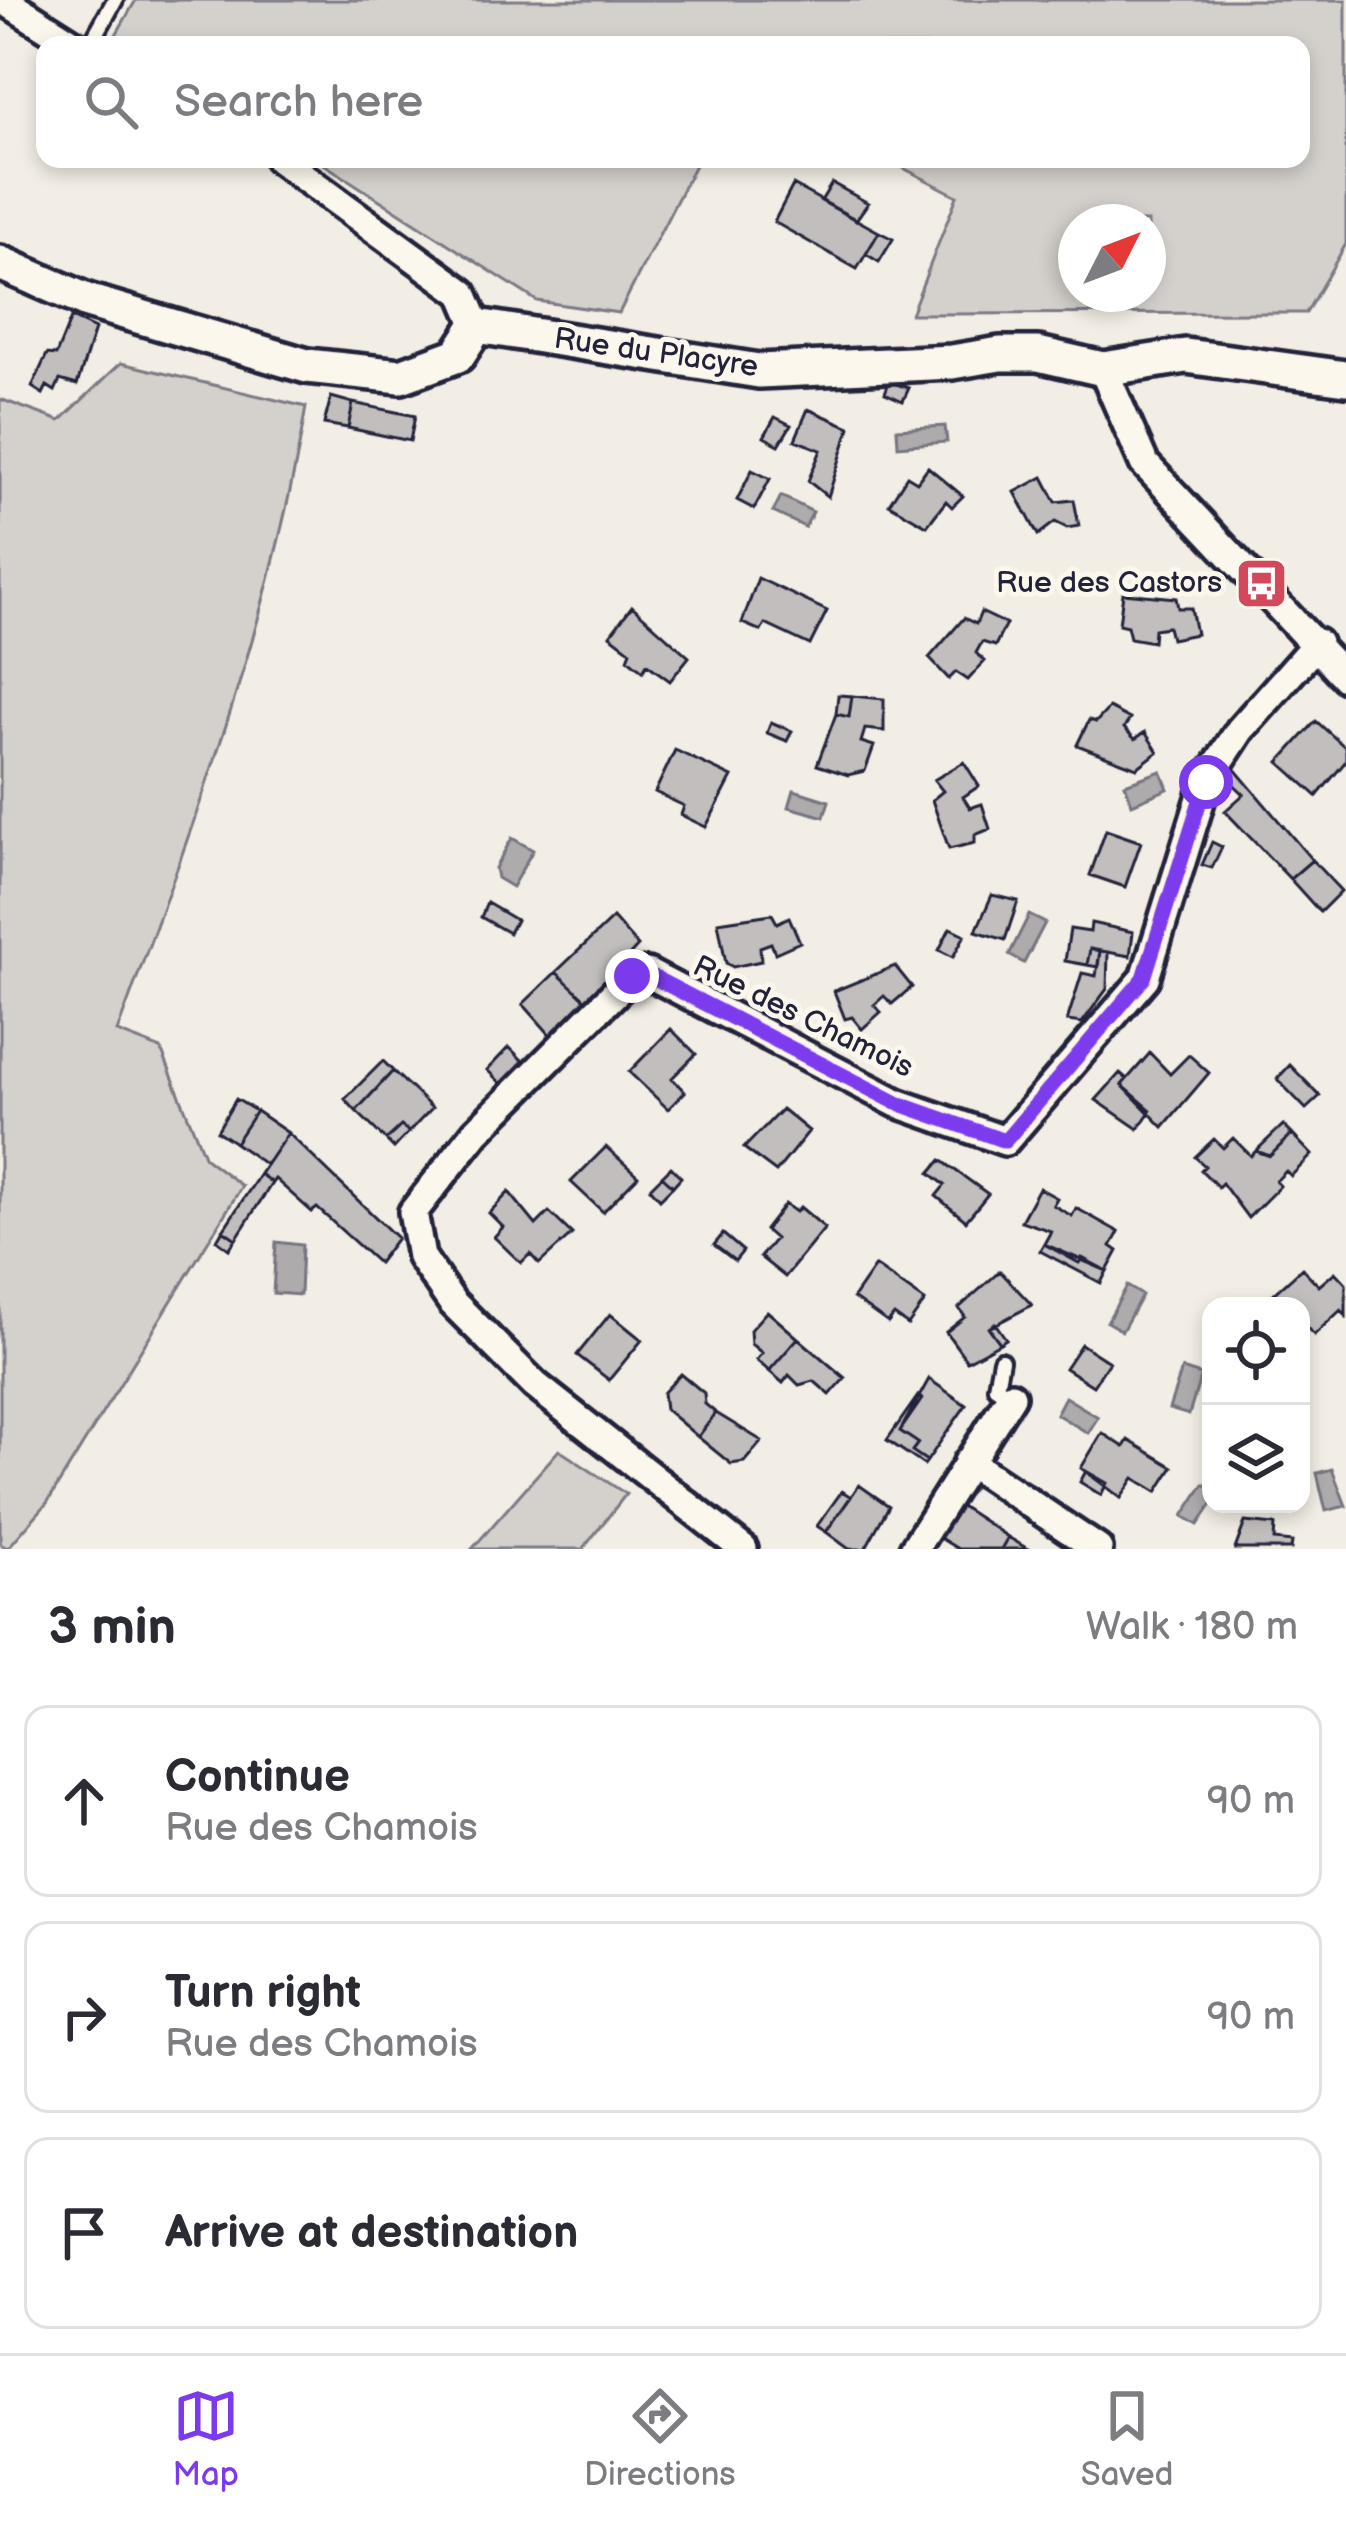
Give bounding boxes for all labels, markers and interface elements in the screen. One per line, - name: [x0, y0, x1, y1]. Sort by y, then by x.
- search box: [36, 36, 1310, 168]
- icon: search: [78, 69, 144, 135]
- text: Search here: [174, 75, 423, 130]
- north arrow: [1058, 204, 1166, 312]
- street label: Rue du Placyre: [552, 321, 760, 385]
- bus stop icon: Rue des Castors: [1233, 555, 1289, 611]
- place label: Rue des Castors: [996, 565, 1222, 601]
- route start: [1179, 755, 1233, 809]
- street label: Rue des Chamois: [687, 948, 919, 1086]
- route end: [605, 949, 659, 1003]
- map controls: [1202, 1297, 1310, 1513]
- button: locate: [1202, 1297, 1310, 1405]
- button: layers: [1202, 1405, 1310, 1513]
- text: 3 min: [48, 1597, 176, 1658]
- text: Walk · 180 m: [1086, 1604, 1298, 1651]
- text: Continue: [165, 1750, 350, 1805]
- icon: ahead: [51, 1768, 117, 1834]
- text: 90 m: [1207, 1778, 1295, 1825]
- text: Rue des Chamois: [165, 1805, 478, 1852]
- text: Turn right: [165, 1966, 361, 2021]
- icon: right: [51, 1984, 117, 2050]
- text: 90 m: [1207, 1994, 1295, 2041]
- text: Rue des Chamois: [165, 2021, 478, 2068]
- icon: arrive: [51, 2200, 117, 2266]
- text: Arrive at destination: [165, 2206, 578, 2261]
- tab: Map: [173, 2383, 239, 2495]
- tab: Directions: [584, 2383, 736, 2495]
- tab: Saved: [1081, 2383, 1173, 2495]

